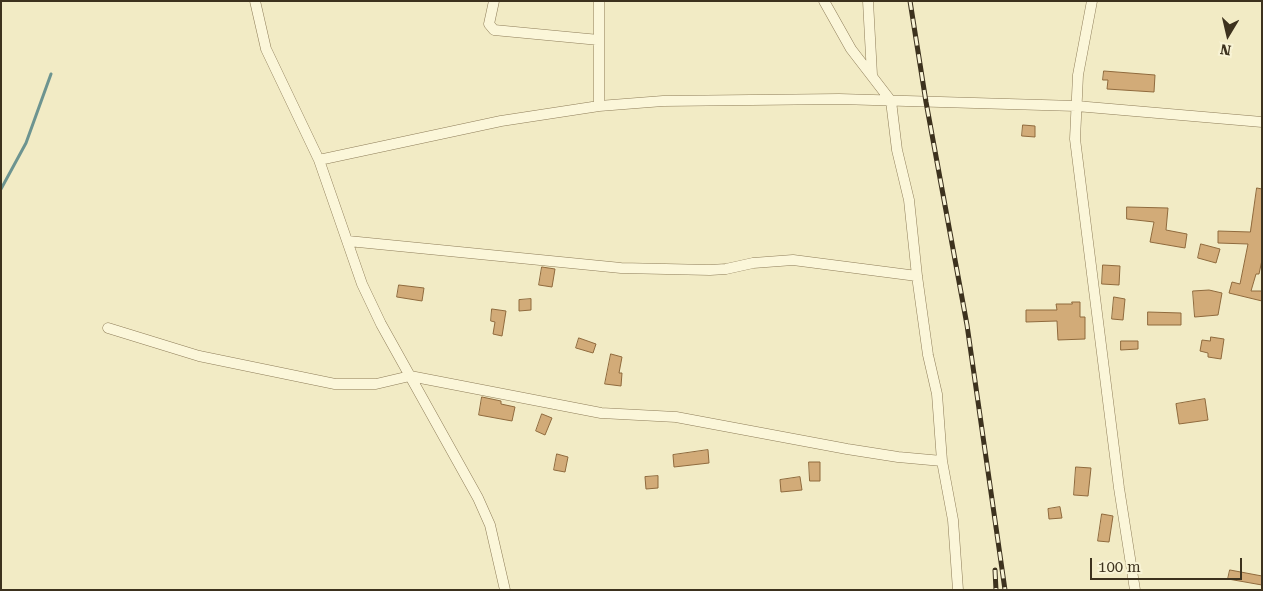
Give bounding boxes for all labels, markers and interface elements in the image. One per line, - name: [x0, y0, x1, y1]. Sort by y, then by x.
- north arrow: [1203, 10, 1253, 60]
- text: N: [1219, 41, 1232, 59]
- scale bar: [1093, 548, 1246, 580]
- text: 100 m: [1098, 558, 1141, 576]

